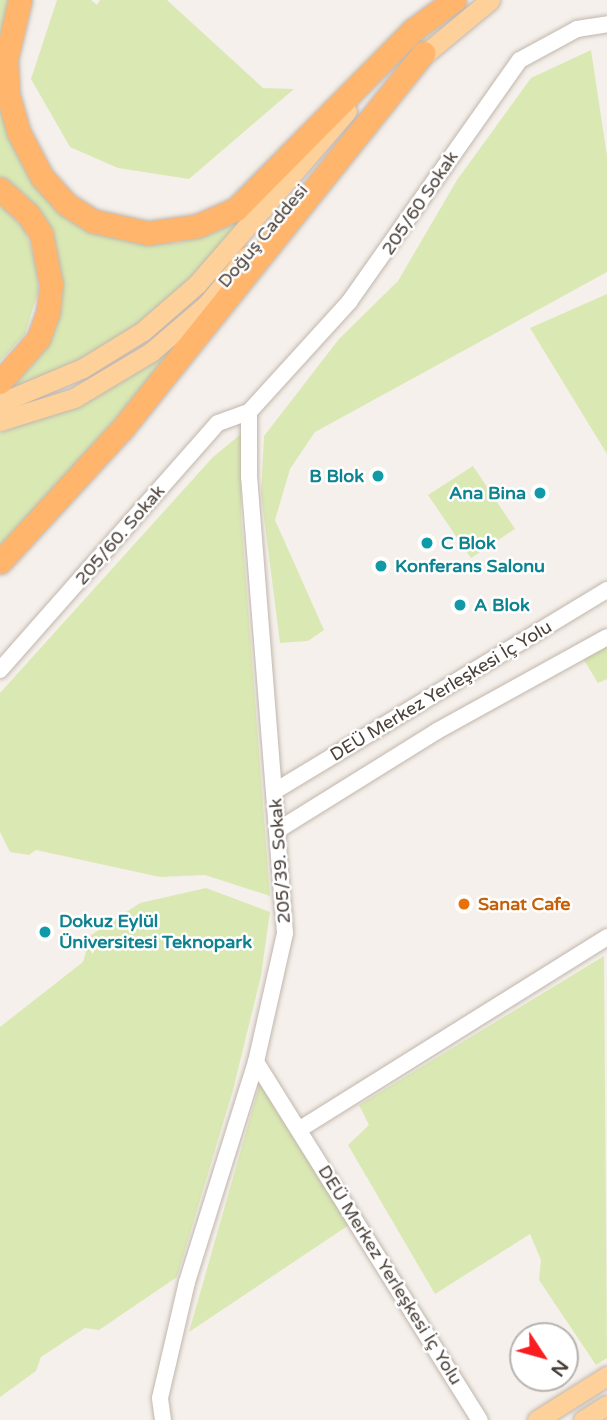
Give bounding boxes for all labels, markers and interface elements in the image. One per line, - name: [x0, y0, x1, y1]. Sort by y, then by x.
- street label: 205/60 Sokak: [377, 147, 463, 259]
- street label: Doğuş Caddesi: [213, 180, 313, 292]
- place label: B Blok: [309, 465, 364, 487]
- marker: B Blok: [370, 468, 386, 484]
- street label: 205/60. Sokak: [71, 481, 169, 589]
- place label: Ana Bina: [449, 482, 526, 504]
- marker: Ana Bina: [532, 485, 548, 501]
- place label: C Blok: [441, 532, 496, 554]
- marker: C Blok: [419, 535, 435, 551]
- place label: Konferans Salonu: [395, 555, 545, 577]
- marker: Konferans Salonu: [373, 558, 389, 574]
- place label: A Blok: [474, 594, 530, 616]
- marker: A Blok: [452, 597, 468, 613]
- street label: DEÜ Merkez Yerleşkesi İç Yolu: [326, 616, 556, 766]
- street label: 205/39. Sokak: [265, 798, 295, 924]
- place label: Sanat Cafe: [478, 893, 571, 915]
- marker: Sanat Cafe: [456, 896, 472, 912]
- place label: Dokuz Eylül Üniversitesi Teknopark: [59, 911, 252, 954]
- marker: Dokuz Eylül Üniversitesi Teknopark: [37, 924, 53, 940]
- street label: DEÜ Merkez Yerleşkesi İç Yolu: [313, 1161, 467, 1389]
- north arrow: [509, 1322, 579, 1392]
- text: N: [546, 1356, 573, 1381]

